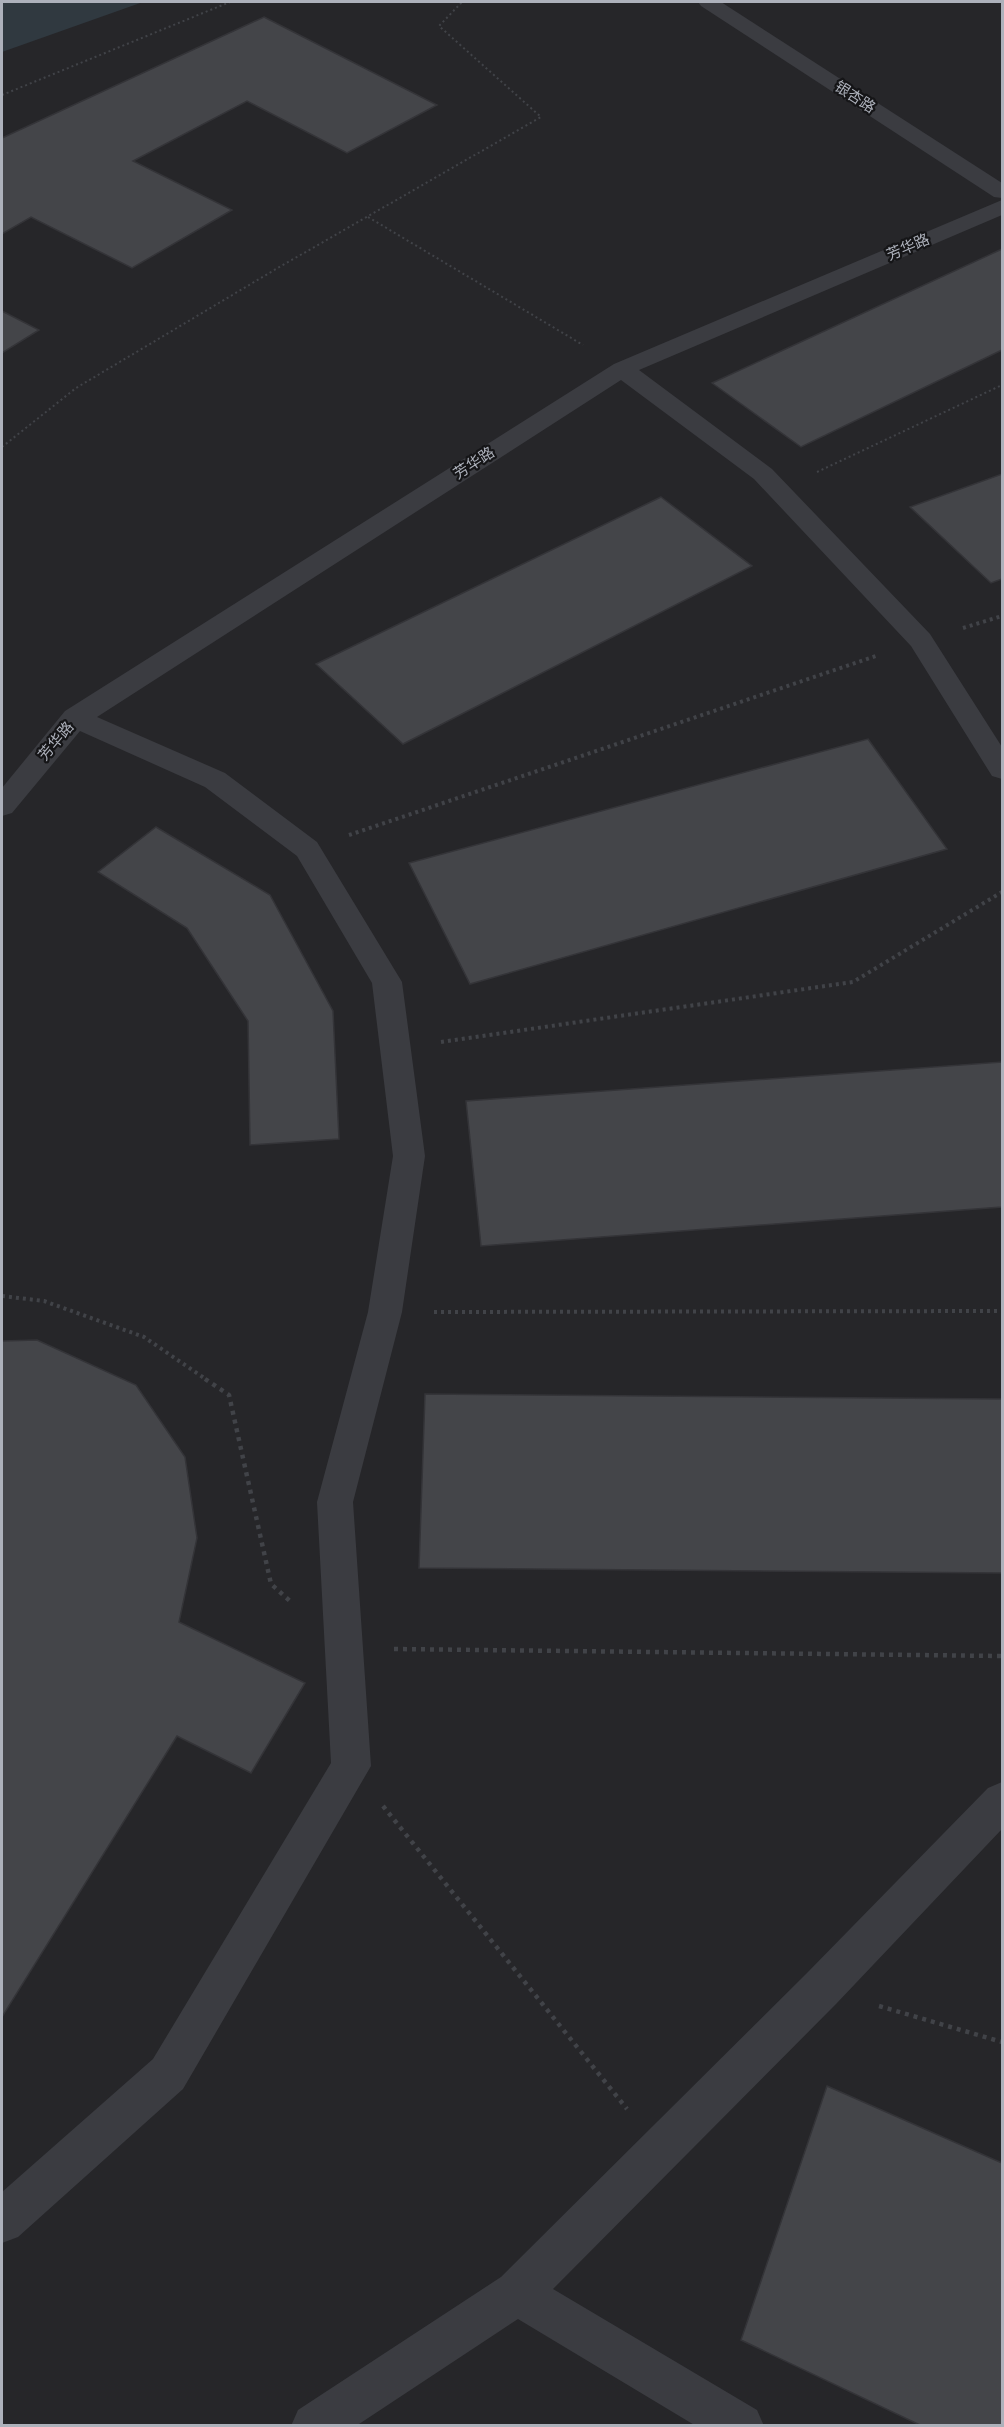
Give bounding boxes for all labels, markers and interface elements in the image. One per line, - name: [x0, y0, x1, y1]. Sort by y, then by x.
- street label: 银杏路: [832, 76, 879, 116]
- street label: 芳华路: [883, 229, 932, 263]
- street label: 芳华路: [450, 442, 497, 482]
- street label: 芳华路: [34, 717, 77, 763]

